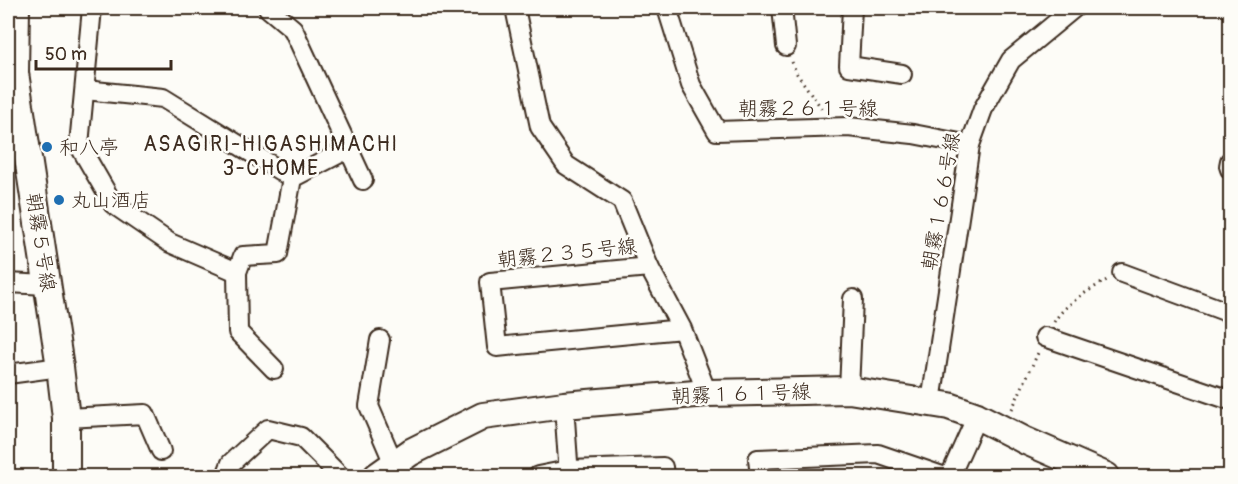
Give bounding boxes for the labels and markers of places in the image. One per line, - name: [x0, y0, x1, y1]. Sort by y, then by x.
- place label: 和八亭: [59, 135, 119, 160]
- marker: 和八亭: [40, 140, 54, 154]
- place label: 丸山酒店: [71, 188, 151, 213]
- marker: 丸山酒店: [52, 193, 66, 207]

